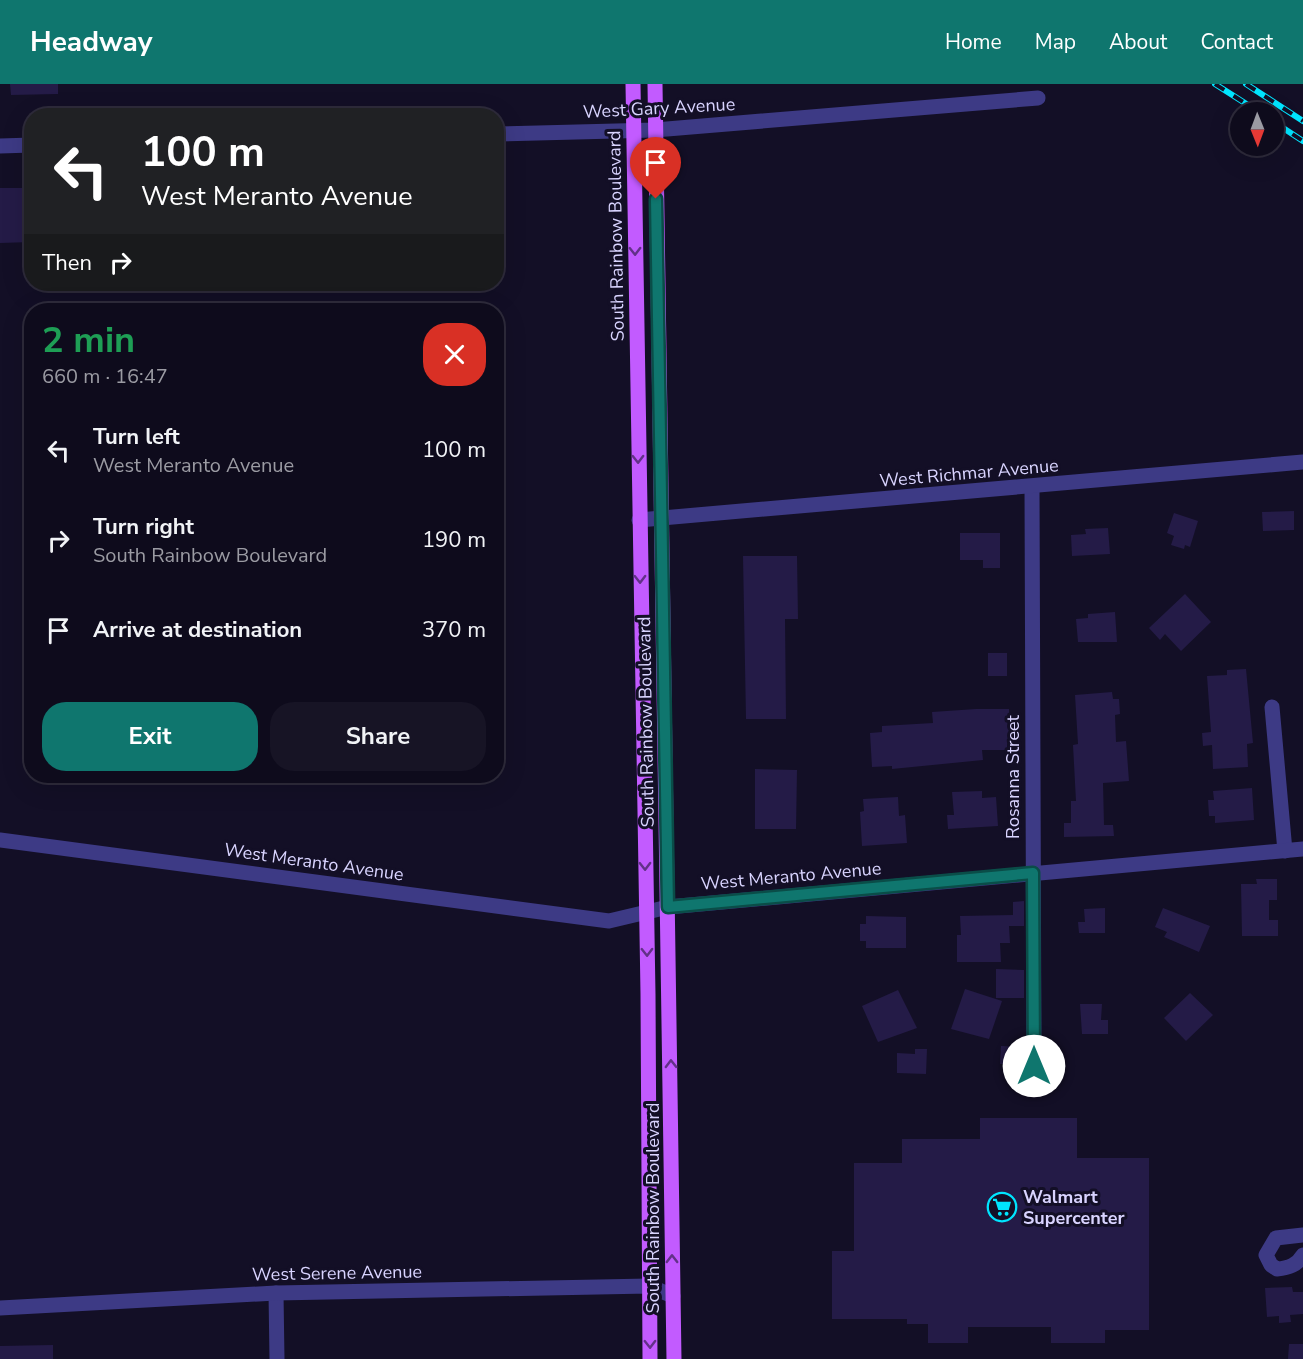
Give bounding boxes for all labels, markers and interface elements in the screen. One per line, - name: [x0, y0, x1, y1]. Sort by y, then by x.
- text: Headway: [30, 23, 152, 61]
- text: Home: [945, 28, 1002, 56]
- text: Map: [1035, 28, 1076, 56]
- text: About: [1109, 28, 1167, 56]
- text: Contact: [1200, 28, 1273, 56]
- street label: West Gary Avenue: [582, 92, 736, 124]
- north arrow: [1230, 102, 1284, 156]
- map controls: [1230, 102, 1284, 156]
- text: 100 m: [141, 124, 265, 181]
- street label: South Rainbow Boulevard: [602, 130, 630, 342]
- icon: left: [42, 132, 120, 210]
- pin: [630, 137, 681, 199]
- icon: arrive: [639, 146, 672, 179]
- text: West Meranto Avenue: [141, 178, 413, 215]
- icon: right: [104, 246, 137, 279]
- one-way arrow: [629, 246, 641, 255]
- text: Then: [42, 248, 92, 278]
- text: 2 min: [42, 316, 135, 365]
- button: close: [423, 323, 486, 386]
- text: 660 m · 16:47: [42, 363, 168, 390]
- text: Turn left: [93, 422, 180, 452]
- icon: left: [42, 434, 75, 467]
- text: 100 m: [422, 435, 486, 465]
- text: West Meranto Avenue: [93, 452, 294, 479]
- street label: West Richmar Avenue: [878, 453, 1060, 493]
- one-way arrow: [632, 454, 644, 463]
- text: Turn right: [93, 512, 194, 542]
- icon: right: [42, 524, 75, 557]
- text: 190 m: [422, 525, 486, 555]
- text: South Rainbow Boulevard: [93, 542, 327, 569]
- one-way arrow: [634, 574, 646, 583]
- icon: arrive: [42, 614, 75, 647]
- text: Arrive at destination: [93, 615, 302, 645]
- text: 370 m: [422, 615, 486, 645]
- street label: South Rainbow Boulevard: [632, 616, 660, 828]
- button: Exit: [42, 702, 258, 771]
- button: Share: [270, 702, 486, 771]
- street label: Rosanna Street: [1001, 714, 1025, 839]
- street label: West Meranto Avenue: [223, 838, 405, 886]
- street label: West Meranto Avenue: [700, 856, 882, 896]
- one-way arrow: [639, 861, 652, 870]
- one-way arrow: [641, 947, 653, 956]
- position arrow: [1002, 1034, 1066, 1098]
- one-way arrow: [665, 1059, 677, 1068]
- street label: South Rainbow Boulevard: [641, 1103, 665, 1313]
- place label: Walmart Supercenter: [1023, 1185, 1124, 1230]
- supermarket icon: Walmart Supercenter: [986, 1191, 1018, 1223]
- one-way arrow: [666, 1254, 679, 1263]
- street label: West Serene Avenue: [252, 1260, 422, 1286]
- one-way arrow: [644, 1339, 656, 1348]

